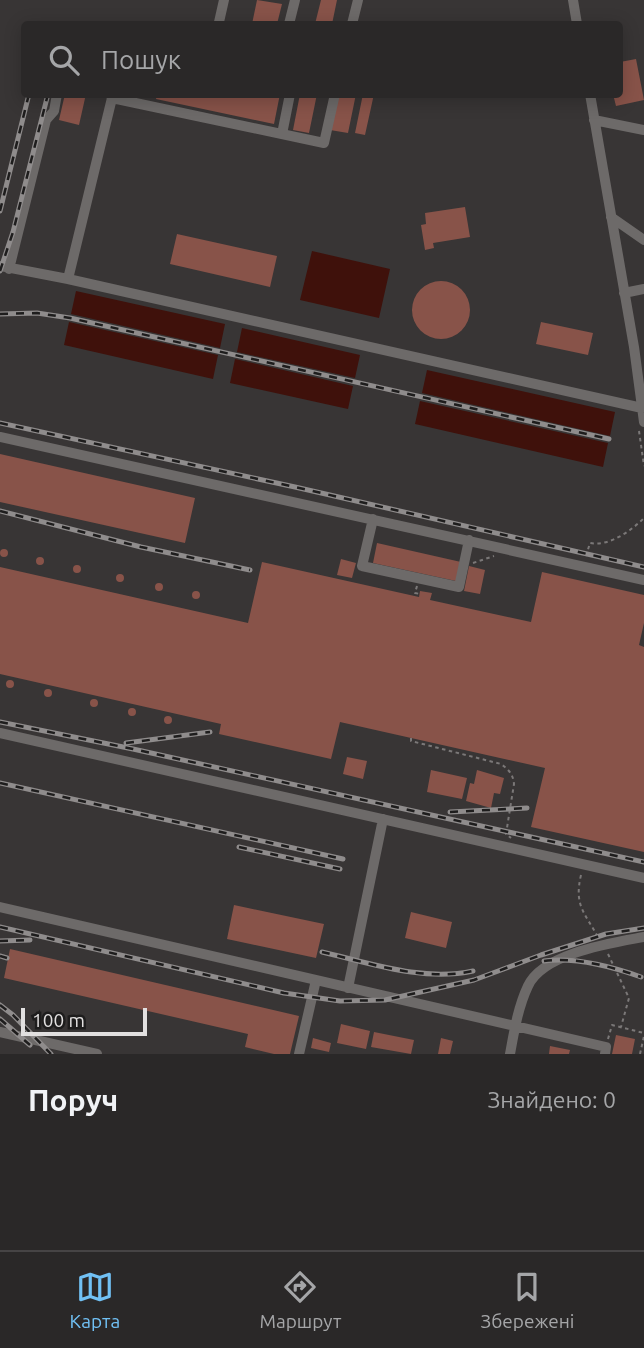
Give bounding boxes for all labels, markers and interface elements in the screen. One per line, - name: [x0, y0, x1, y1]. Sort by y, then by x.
- search box: [21, 21, 623, 98]
- icon: search: [45, 41, 83, 79]
- text: Пошук: [101, 45, 181, 74]
- scale bar: [21, 1005, 147, 1037]
- text: 100 m: [32, 1009, 85, 1031]
- text: Поруч: [28, 1083, 118, 1117]
- text: Знайдено: 0: [487, 1087, 616, 1112]
- tab: Карта: [70, 1268, 120, 1332]
- tab: Маршрут: [259, 1268, 341, 1332]
- tab: Збережені: [481, 1268, 574, 1332]

